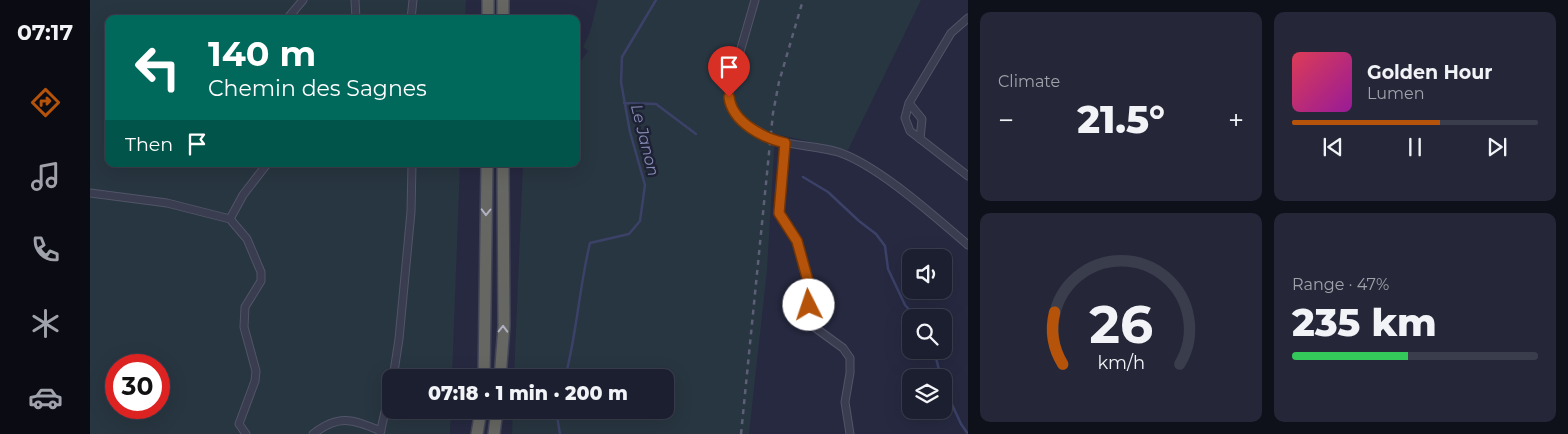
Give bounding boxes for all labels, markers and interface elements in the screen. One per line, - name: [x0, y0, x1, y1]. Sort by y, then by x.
- text: 07:17: [17, 19, 73, 46]
- text: 140 m: [208, 32, 316, 75]
- icon: left: [125, 35, 190, 100]
- pin: [708, 46, 750, 97]
- icon: arrive: [715, 53, 743, 81]
- text: Golden Hour: [1367, 61, 1493, 84]
- text: Climate: [998, 72, 1060, 91]
- text: Chemin des Sagnes: [208, 75, 427, 102]
- text: Lumen: [1367, 84, 1425, 103]
- icon: directions: [28, 85, 63, 120]
- text: 21.5°: [1077, 96, 1165, 143]
- water label: Le Janon: [627, 102, 663, 178]
- text: −: [998, 103, 1014, 137]
- text: +: [1228, 103, 1244, 137]
- icon: arrive: [183, 130, 211, 158]
- text: Then: [125, 133, 173, 156]
- icon: previous: [1319, 133, 1347, 161]
- icon: pause: [1401, 133, 1429, 161]
- icon: next: [1483, 133, 1511, 161]
- icon: music: [28, 159, 63, 194]
- one-way arrow: [481, 209, 492, 217]
- icon: phone: [28, 232, 63, 267]
- map controls: [902, 249, 952, 419]
- button: sound: [902, 249, 952, 299]
- text: Range · 47%: [1292, 275, 1389, 294]
- position arrow: [782, 278, 834, 330]
- text: 26: [1089, 293, 1153, 356]
- text: 235 km: [1292, 299, 1437, 346]
- icon: climate: [28, 306, 63, 341]
- button: search: [902, 309, 952, 359]
- one-way arrow: [498, 325, 509, 333]
- text: km/h: [1097, 352, 1145, 373]
- speed limit sign: 30: [105, 354, 170, 419]
- button: layers: [902, 369, 952, 419]
- icon: car: [28, 380, 63, 415]
- text: 07:18 · 1 min · 200 m: [428, 382, 628, 405]

